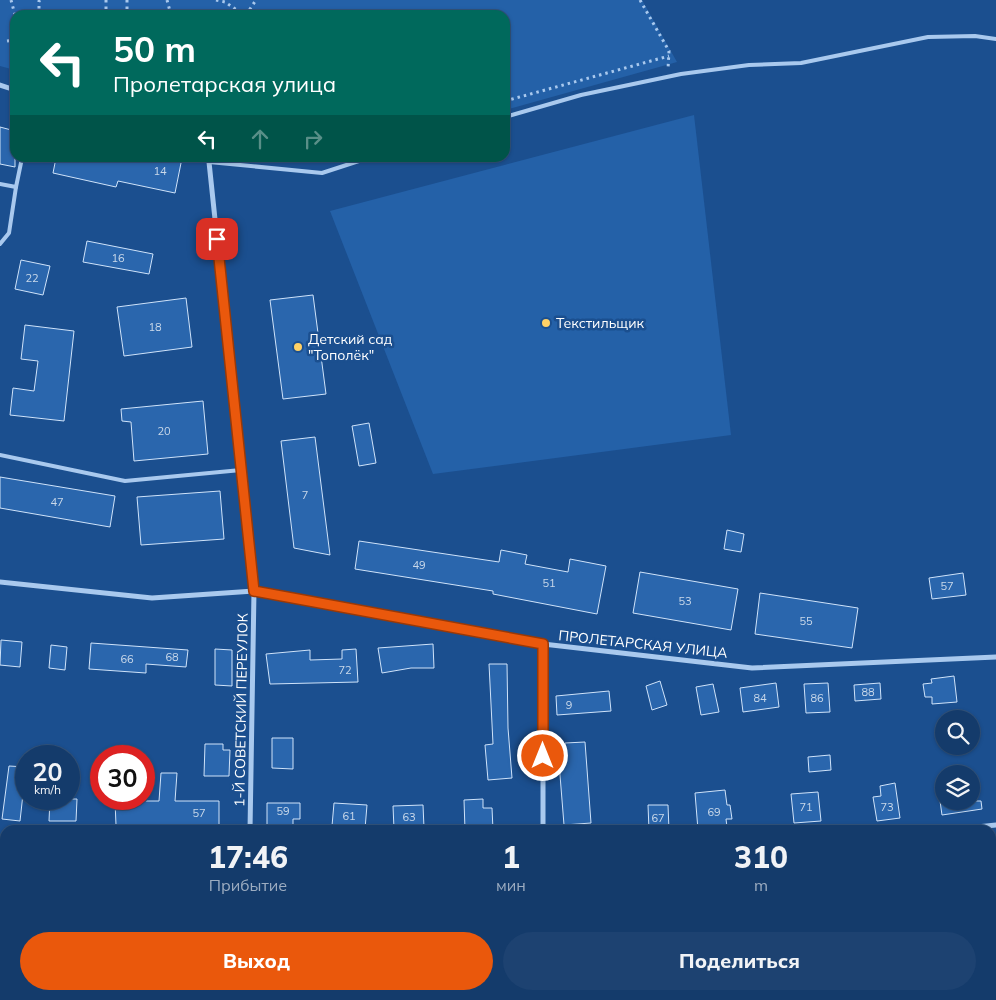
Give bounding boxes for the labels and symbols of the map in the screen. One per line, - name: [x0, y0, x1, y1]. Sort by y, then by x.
- house number: 14: [153, 164, 167, 178]
- pin: [196, 218, 238, 260]
- house number: 16: [111, 251, 125, 265]
- house number: 22: [25, 271, 39, 285]
- place label: Текстильщик: [556, 314, 644, 332]
- marker: Текстильщик: [540, 317, 552, 329]
- house number: 18: [148, 320, 162, 334]
- place label: Детский сад "Тополёк": [308, 330, 393, 364]
- marker: Детский сад "Тополёк": [292, 341, 304, 353]
- house number: 20: [157, 424, 171, 438]
- house number: 7: [302, 488, 308, 502]
- house number: 47: [50, 495, 64, 509]
- house number: 49: [412, 558, 426, 572]
- house number: 51: [542, 576, 556, 590]
- house number: 57: [940, 579, 954, 593]
- house number: 53: [678, 594, 692, 608]
- street label: 1-Й СОВЕТСКИЙ ПЕРЕУЛОК: [230, 612, 252, 807]
- house number: 55: [799, 614, 813, 628]
- street label: ПРОЛЕТАРСКАЯ УЛИЦА: [558, 626, 729, 662]
- house number: 68: [165, 650, 179, 664]
- house number: 66: [120, 652, 134, 666]
- house number: 72: [338, 663, 352, 677]
- house number: 88: [861, 685, 875, 699]
- house number: 84: [753, 691, 767, 705]
- house number: 86: [810, 691, 824, 705]
- house number: 9: [566, 698, 572, 712]
- position arrow: [516, 729, 568, 781]
- speed limit sign: 30: [90, 745, 155, 810]
- house number: 71: [799, 800, 813, 814]
- house number: 73: [880, 800, 894, 814]
- house number: 59: [276, 804, 290, 818]
- house number: 69: [707, 805, 721, 819]
- house number: 57: [192, 806, 206, 820]
- house number: 61: [342, 809, 356, 823]
- house number: 63: [402, 810, 416, 824]
- house number: 67: [651, 811, 665, 825]

